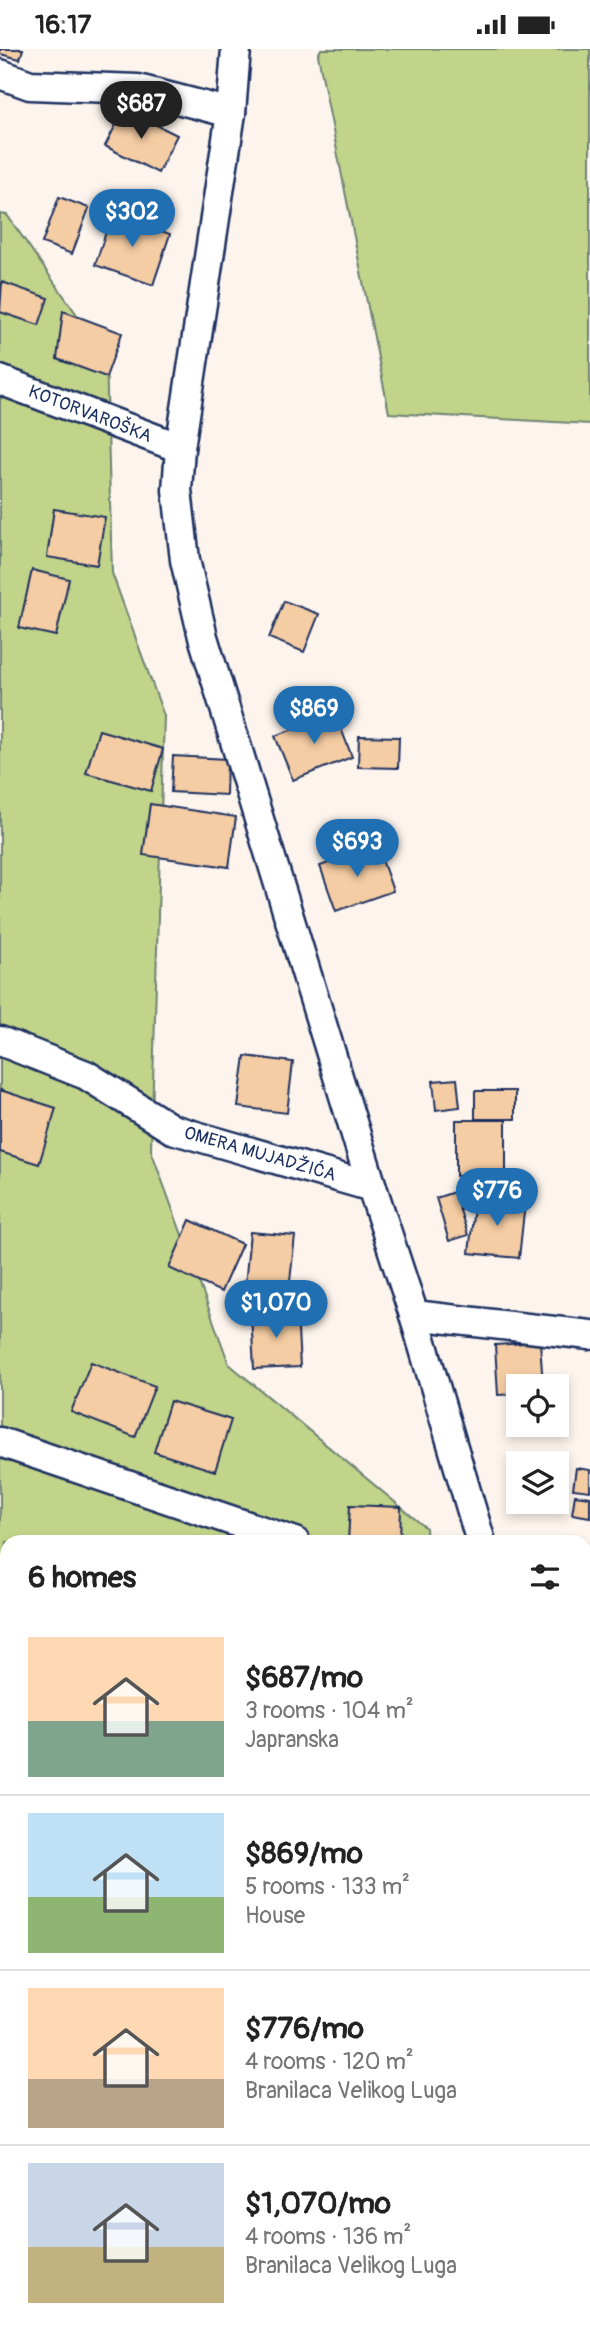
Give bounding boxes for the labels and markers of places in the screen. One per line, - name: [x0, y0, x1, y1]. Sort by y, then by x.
- pin: $687: [100, 81, 182, 141]
- pin: $302: [91, 189, 173, 249]
- pin: $869: [273, 687, 355, 746]
- pin: $693: [316, 819, 398, 879]
- pin: $776: [456, 1169, 538, 1228]
- pin: $1,070: [219, 1281, 333, 1340]

